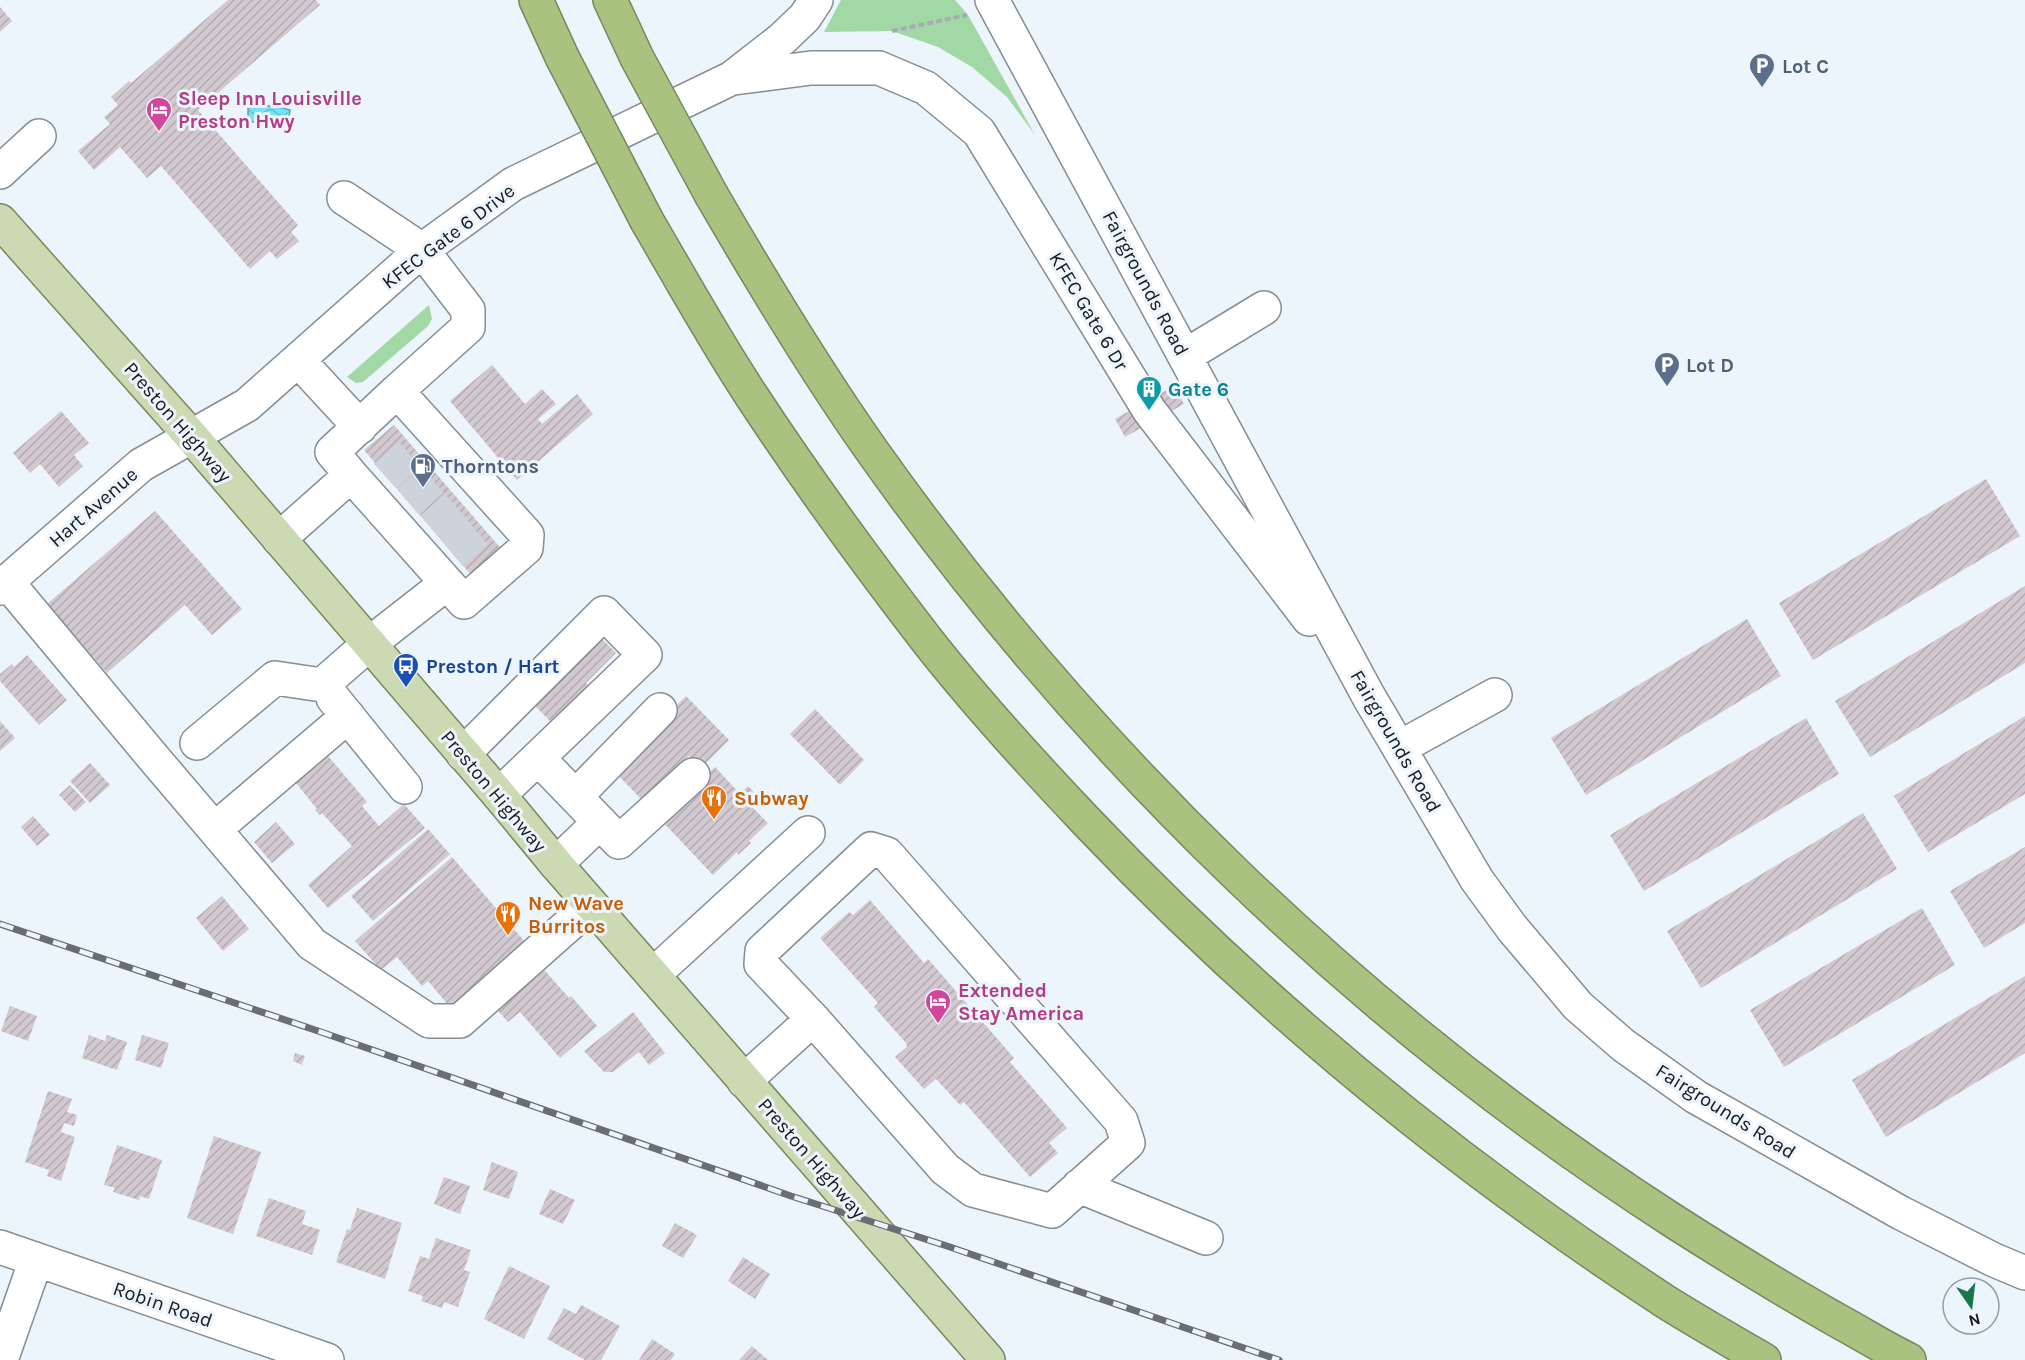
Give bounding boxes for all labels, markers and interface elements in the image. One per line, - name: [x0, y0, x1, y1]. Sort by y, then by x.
- parking icon: Lot C: [1747, 51, 1777, 89]
- place label: Lot C: [1782, 55, 1829, 78]
- place label: Sleep Inn Louisville Preston Hwy: [178, 87, 362, 133]
- hotel icon: Sleep Inn Louisville Preston Hwy: [144, 95, 174, 133]
- street label: KFEC Gate 6 Drive: [377, 179, 519, 294]
- street label: Fairgrounds Road: [1098, 207, 1193, 360]
- street label: KFEC Gate 6 Dr: [1044, 248, 1133, 375]
- parking icon: Lot D: [1652, 350, 1682, 388]
- place label: Lot D: [1686, 354, 1734, 377]
- street label: Preston Highway: [119, 357, 236, 487]
- building icon: Gate 6: [1134, 374, 1164, 412]
- place label: Gate 6: [1168, 378, 1229, 401]
- fuel station icon: Thorntons: [408, 451, 438, 489]
- place label: Thorntons: [442, 455, 539, 478]
- street label: Hart Avenue: [44, 463, 142, 552]
- bus stop icon: Preston / Hart: [391, 651, 421, 689]
- place label: Preston / Hart: [426, 655, 559, 678]
- street label: Fairgrounds Road: [1345, 666, 1446, 817]
- street label: Preston Highway: [436, 726, 551, 857]
- restaurant icon: Subway: [699, 783, 729, 821]
- place label: Subway: [734, 787, 809, 810]
- place label: New Wave Burritos: [528, 892, 624, 938]
- restaurant icon: New Wave Burritos: [493, 899, 523, 937]
- place label: Extended Stay America: [958, 979, 1084, 1025]
- hotel icon: Extended Stay America: [923, 987, 953, 1025]
- street label: Fairgrounds Road: [1652, 1059, 1800, 1164]
- street label: Preston Highway: [753, 1093, 870, 1223]
- north arrow: [1941, 1276, 2001, 1336]
- street label: Robin Road: [110, 1277, 216, 1332]
- text: N: [1967, 1309, 1982, 1331]

